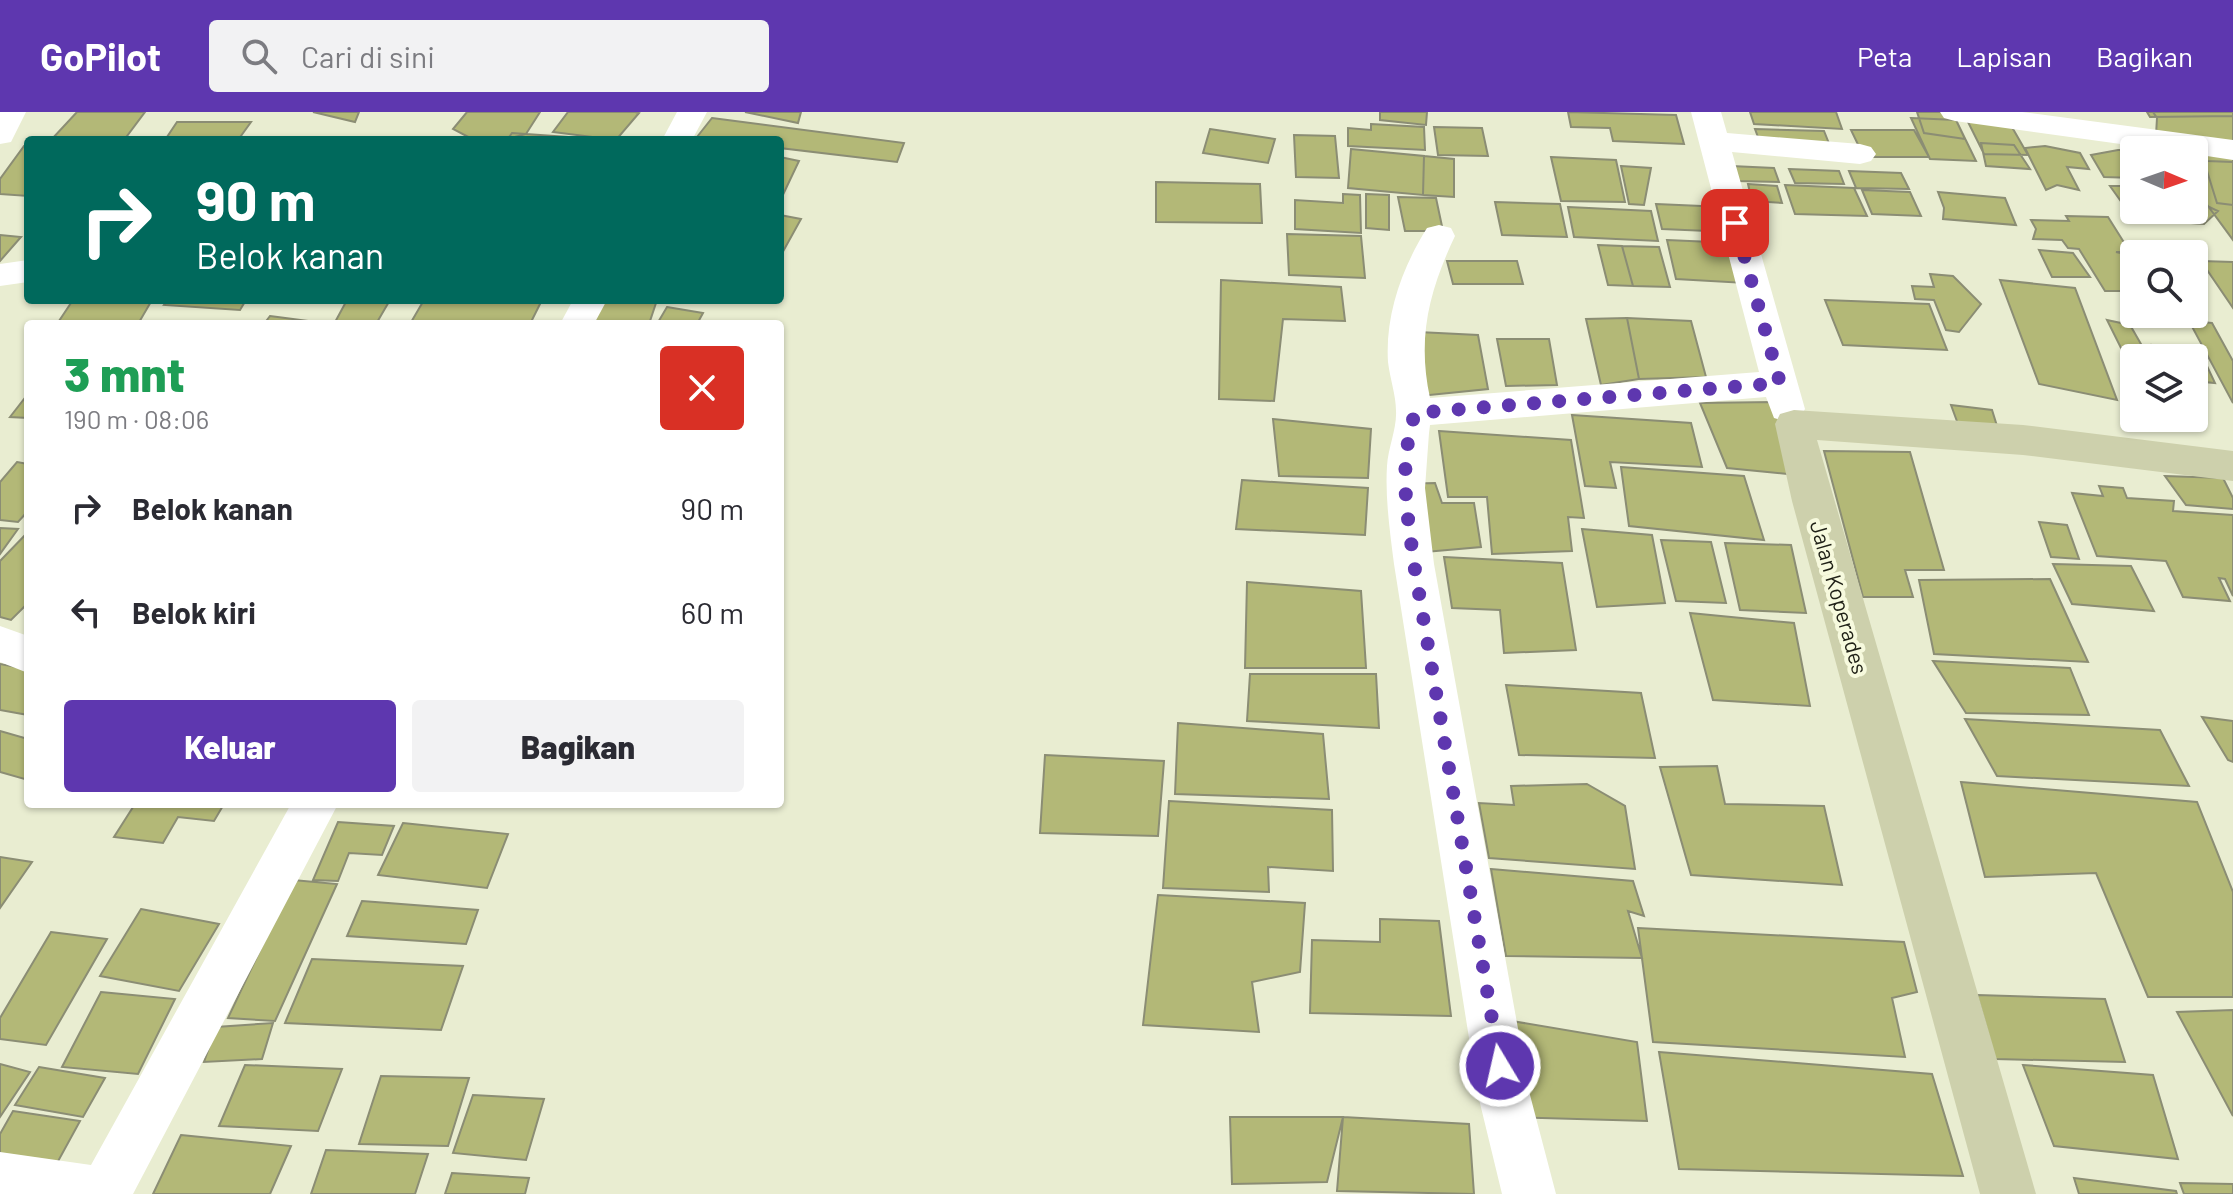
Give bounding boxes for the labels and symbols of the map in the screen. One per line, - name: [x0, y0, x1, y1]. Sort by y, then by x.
- north arrow: [2120, 136, 2208, 224]
- pin: [1701, 189, 1769, 257]
- street label: Jalan Koperades: [1806, 517, 1874, 677]
- position arrow: [1458, 1024, 1542, 1108]

